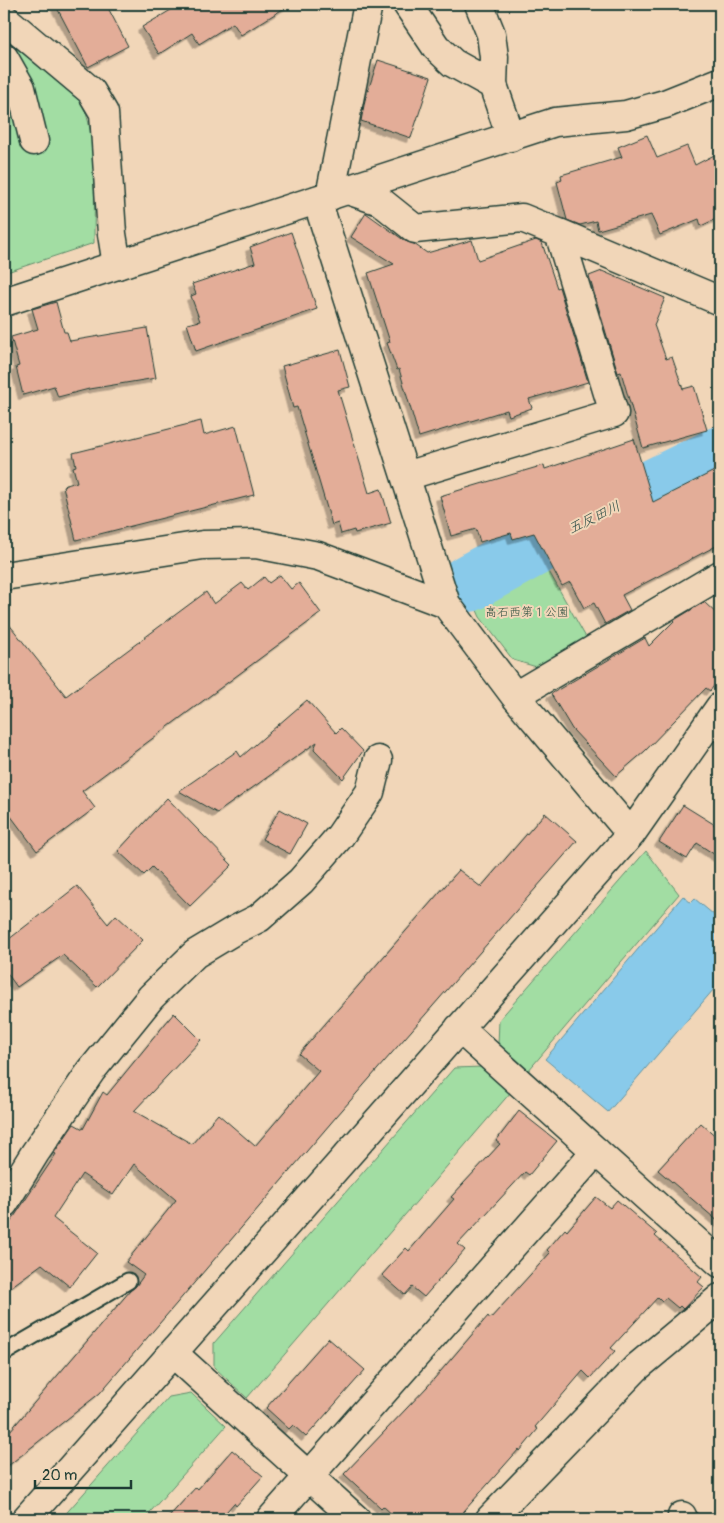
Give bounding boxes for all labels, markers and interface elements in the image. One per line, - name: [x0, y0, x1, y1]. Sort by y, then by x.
- water label: 五反田川: [565, 498, 623, 537]
- park label: 高石西第１公園: [485, 605, 569, 620]
- scale bar: [35, 1458, 131, 1490]
- text: 20 m: [42, 1466, 77, 1485]

